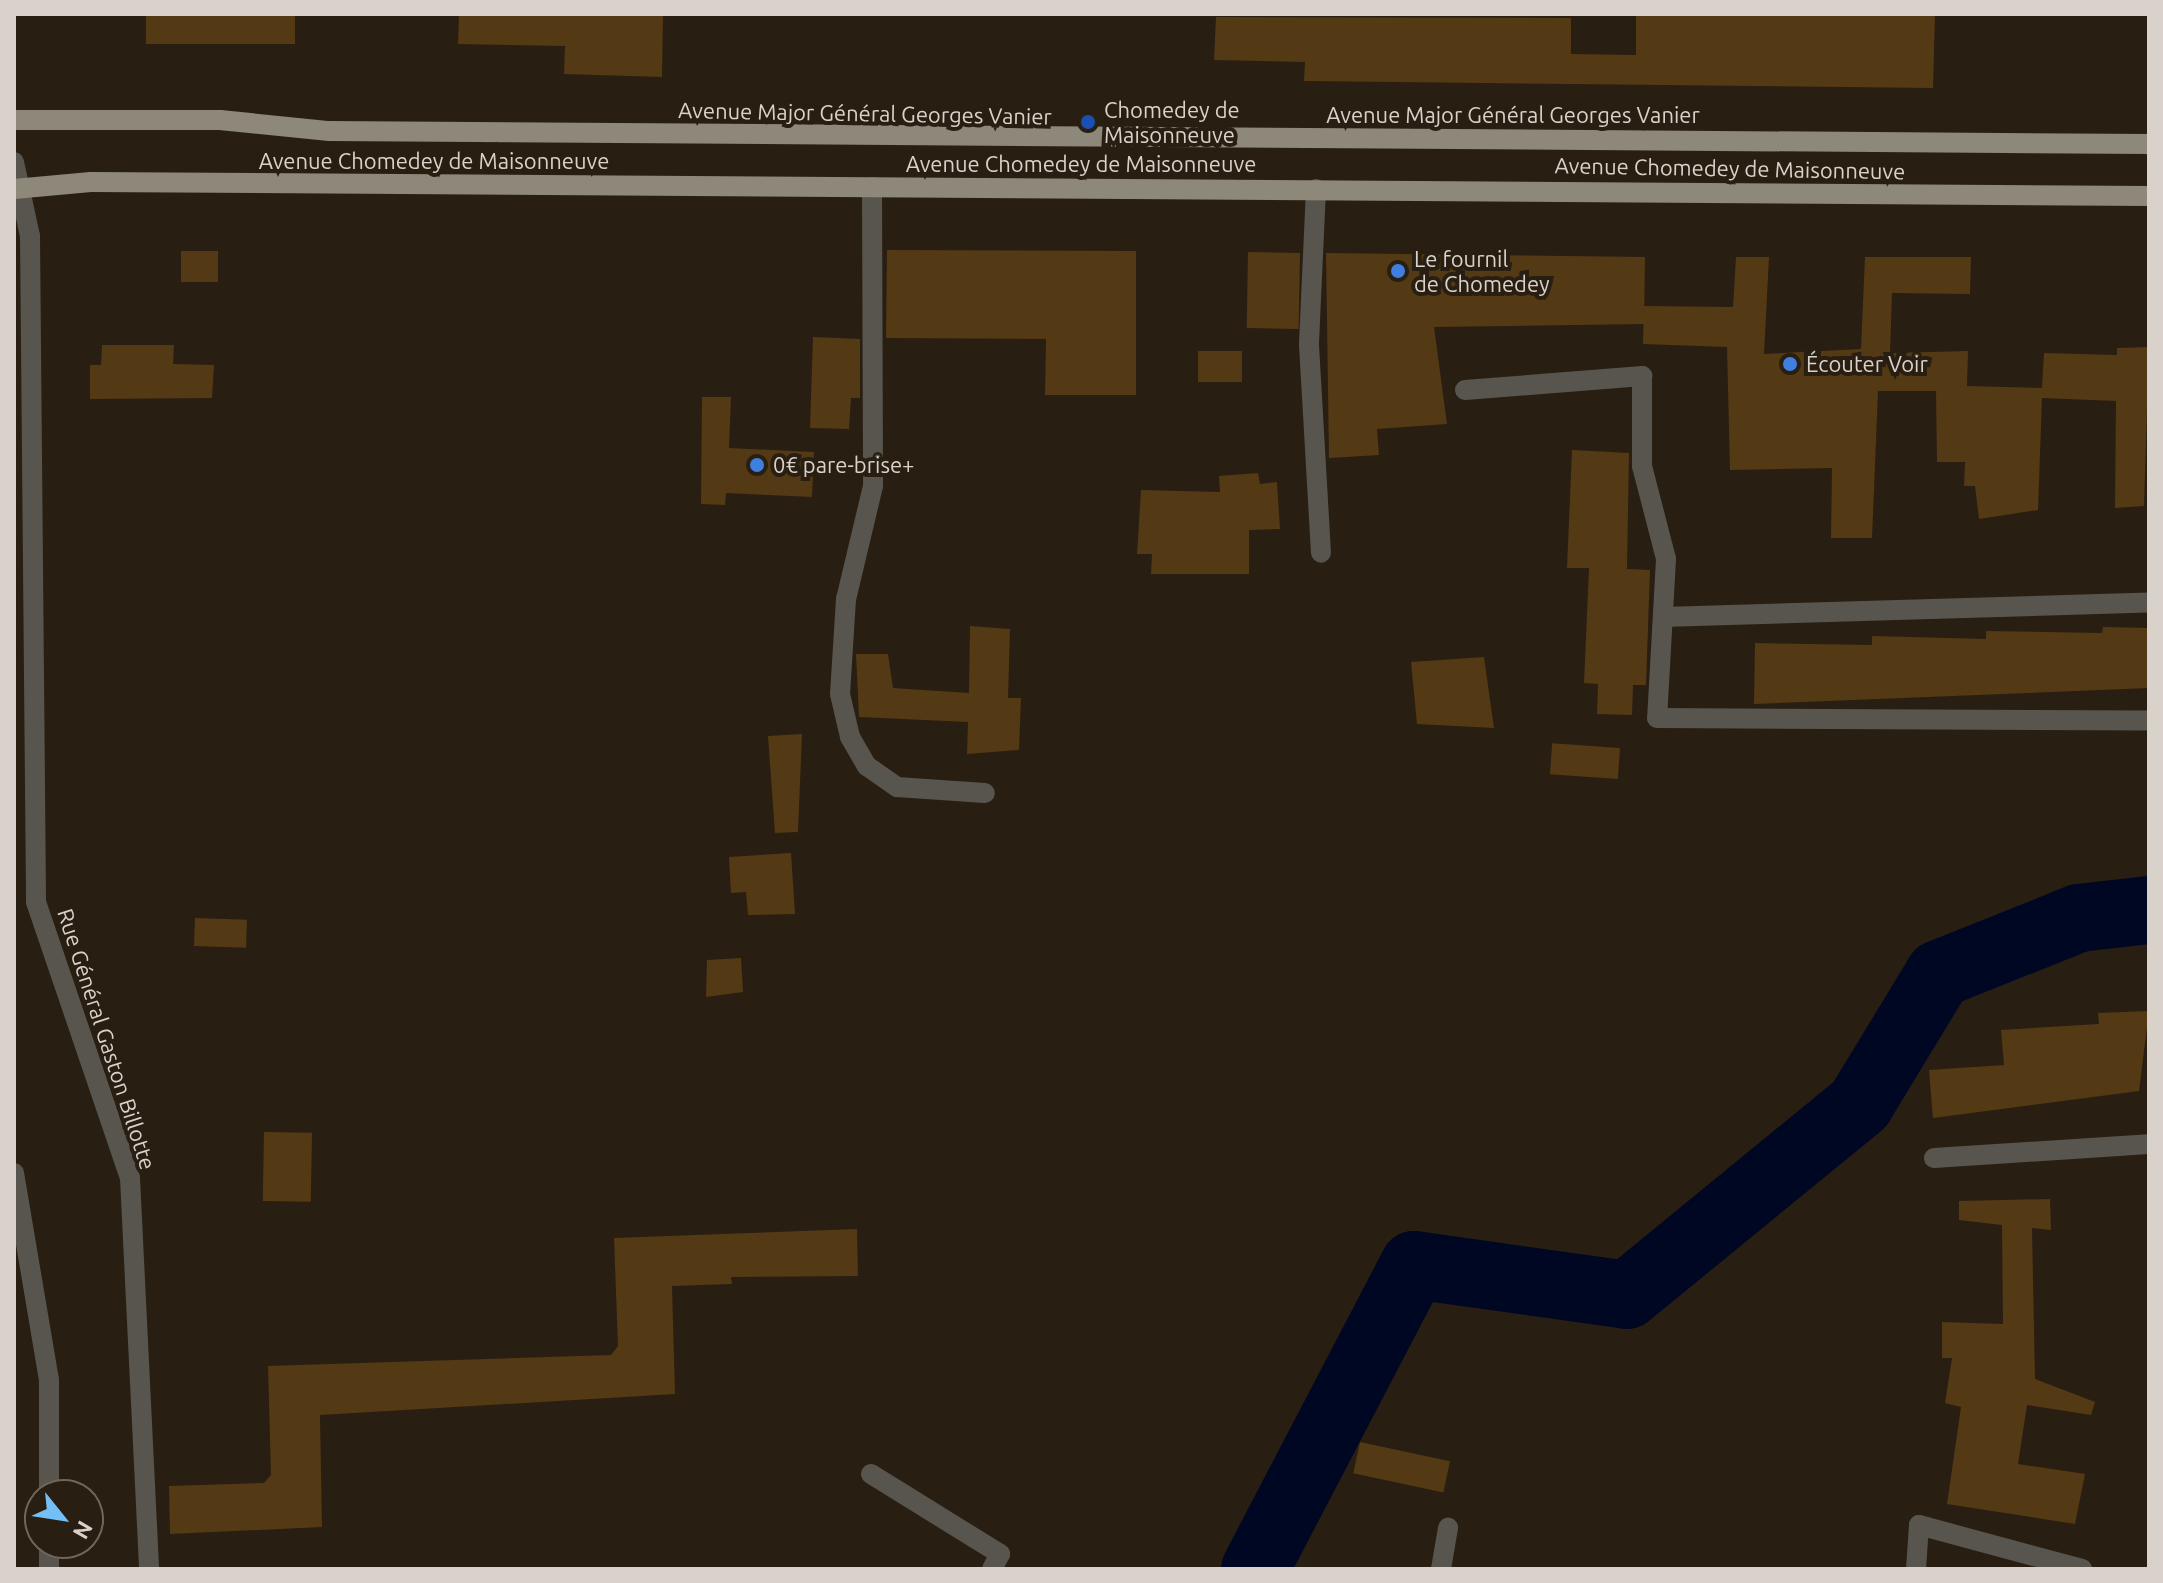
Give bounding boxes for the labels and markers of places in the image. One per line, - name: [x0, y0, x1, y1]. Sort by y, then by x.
- place label: Chomedey de Maisonneuve: [1104, 96, 1240, 148]
- marker: Chomedey de Maisonneuve: [1079, 113, 1097, 131]
- place label: Le fournil de Chomedey: [1414, 245, 1550, 296]
- marker: Le fournil de Chomedey: [1389, 262, 1407, 280]
- place label: Écouter Voir: [1806, 351, 1928, 377]
- marker: Écouter Voir: [1781, 355, 1799, 373]
- place label: 0€ pare-brise+: [773, 452, 915, 478]
- marker: 0€ pare-brise+: [748, 456, 766, 474]

